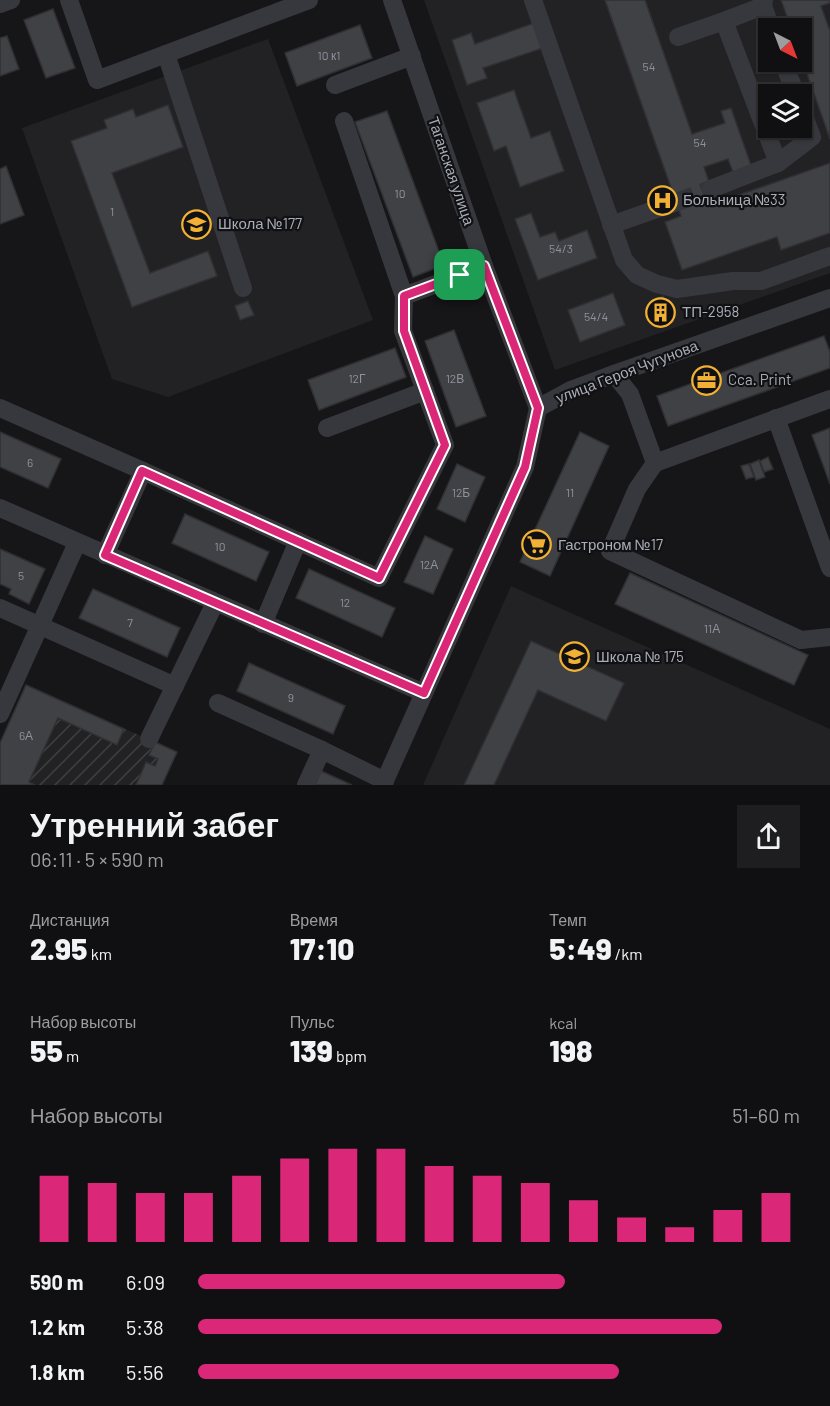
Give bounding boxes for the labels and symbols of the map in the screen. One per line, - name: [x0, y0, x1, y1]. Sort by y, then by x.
- north arrow: [758, 18, 812, 72]
- house number: 10 к1: [318, 48, 340, 62]
- house number: 54: [643, 59, 655, 73]
- street label: Таганская улица: [425, 114, 479, 228]
- house number: 54: [694, 135, 706, 149]
- hospital icon: Больница №33: [646, 184, 678, 216]
- house number: 10: [395, 186, 405, 200]
- place label: Больница №33: [683, 190, 786, 208]
- house number: 1: [110, 204, 114, 218]
- school or university icon: Школа №177: [181, 208, 213, 240]
- place label: Школа №177: [218, 214, 302, 232]
- house number: 54/3: [549, 241, 573, 255]
- pin: [434, 249, 485, 300]
- building icon: ТП-2958: [645, 296, 677, 328]
- place label: ТП-2958: [682, 302, 739, 320]
- house number: 54/4: [584, 309, 608, 323]
- street label: улица Героя Чугунова: [553, 335, 701, 406]
- office icon: Cca. Print: [691, 364, 723, 396]
- place label: Cca. Print: [728, 370, 791, 388]
- house number: 12Г: [348, 371, 366, 385]
- house number: 12В: [446, 371, 464, 385]
- house number: 6: [27, 455, 33, 469]
- house number: 12Б: [452, 485, 470, 499]
- house number: 11: [566, 485, 574, 499]
- supermarket icon: Гастроном №17: [521, 529, 553, 561]
- place label: Гастроном №17: [558, 535, 663, 553]
- house number: 10: [215, 539, 225, 553]
- house number: 12А: [420, 557, 438, 571]
- house number: 5: [18, 568, 24, 582]
- house number: 12: [340, 595, 350, 609]
- house number: 7: [127, 615, 133, 629]
- house number: 11А: [704, 621, 720, 635]
- school or university icon: Школа № 175: [559, 641, 591, 673]
- place label: Школа № 175: [596, 647, 684, 665]
- house number: 9: [288, 690, 294, 704]
- house number: 6А: [19, 728, 33, 742]

